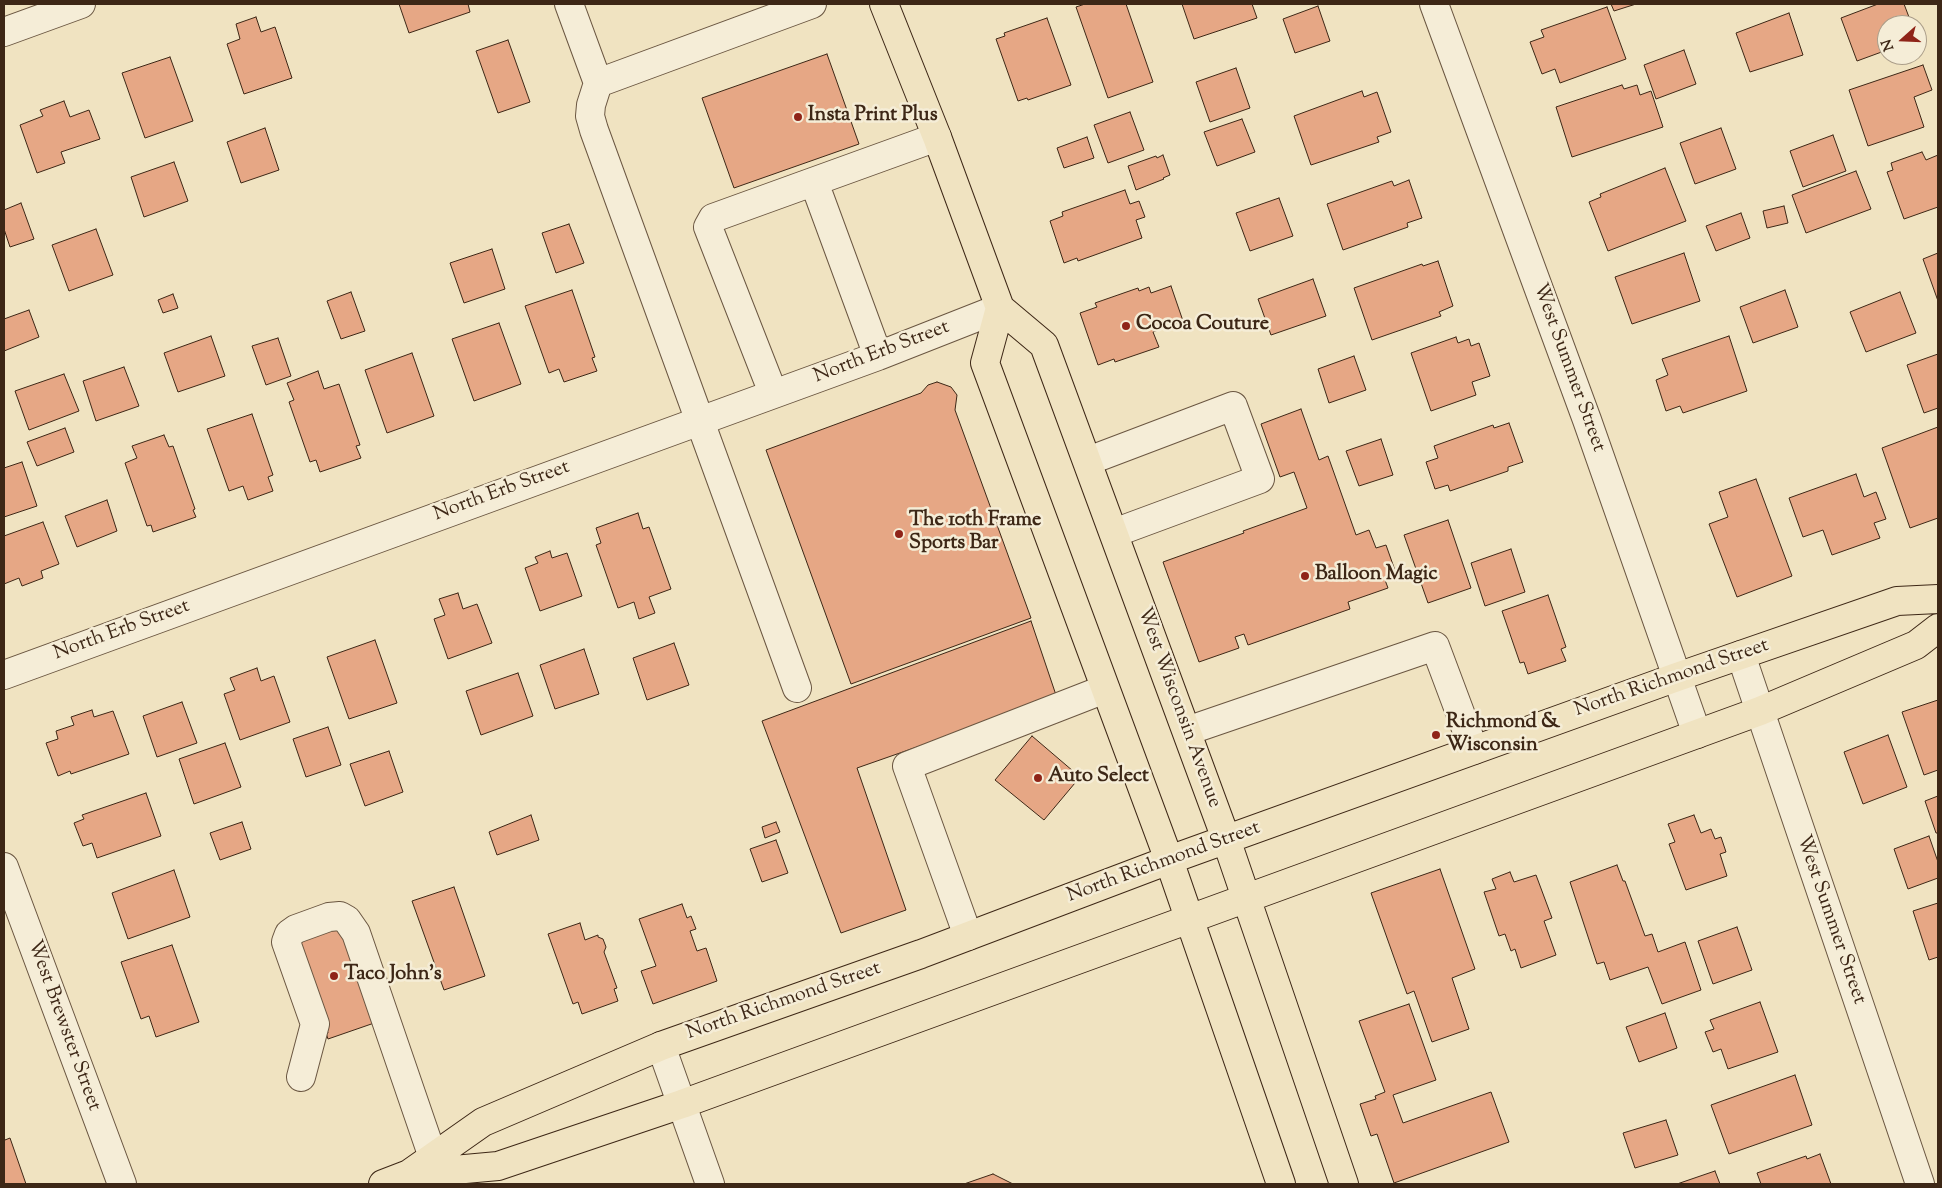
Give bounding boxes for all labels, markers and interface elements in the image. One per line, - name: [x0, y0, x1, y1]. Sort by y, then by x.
- north arrow: [1877, 15, 1927, 65]
- text: N: [1878, 36, 1900, 53]
- place label: Insta Print Plus: [808, 105, 937, 129]
- marker: Insta Print Plus: [792, 111, 804, 123]
- street label: West Summer Street: [1526, 280, 1610, 456]
- place label: Cocoa Couture: [1136, 314, 1269, 338]
- street label: North Erb Street: [811, 316, 953, 390]
- marker: Cocoa Couture: [1120, 320, 1132, 332]
- street label: North Erb Street: [431, 456, 573, 528]
- place label: The 10th Frame Sports Bar: [909, 510, 1041, 557]
- marker: The 10th Frame Sports Bar: [893, 528, 905, 540]
- place label: Balloon Magic: [1315, 564, 1437, 588]
- marker: Balloon Magic: [1299, 570, 1311, 582]
- street label: North Erb Street: [51, 595, 193, 667]
- street label: West Wisconsin Avenue: [1131, 605, 1225, 811]
- street label: North Richmond Street: [1572, 634, 1772, 724]
- place label: Richmond & Wisconsin: [1446, 712, 1560, 759]
- marker: Richmond & Wisconsin: [1430, 729, 1442, 741]
- place label: Auto Select: [1048, 766, 1149, 790]
- marker: Auto Select: [1032, 772, 1044, 784]
- street label: North Richmond Street: [1064, 817, 1264, 909]
- street label: West Summer Street: [1790, 832, 1870, 1008]
- street label: West Brewster Street: [21, 937, 105, 1115]
- street label: North Richmond Street: [684, 957, 884, 1047]
- place label: Taco John's: [344, 964, 442, 988]
- marker: Taco John's: [328, 970, 340, 982]

